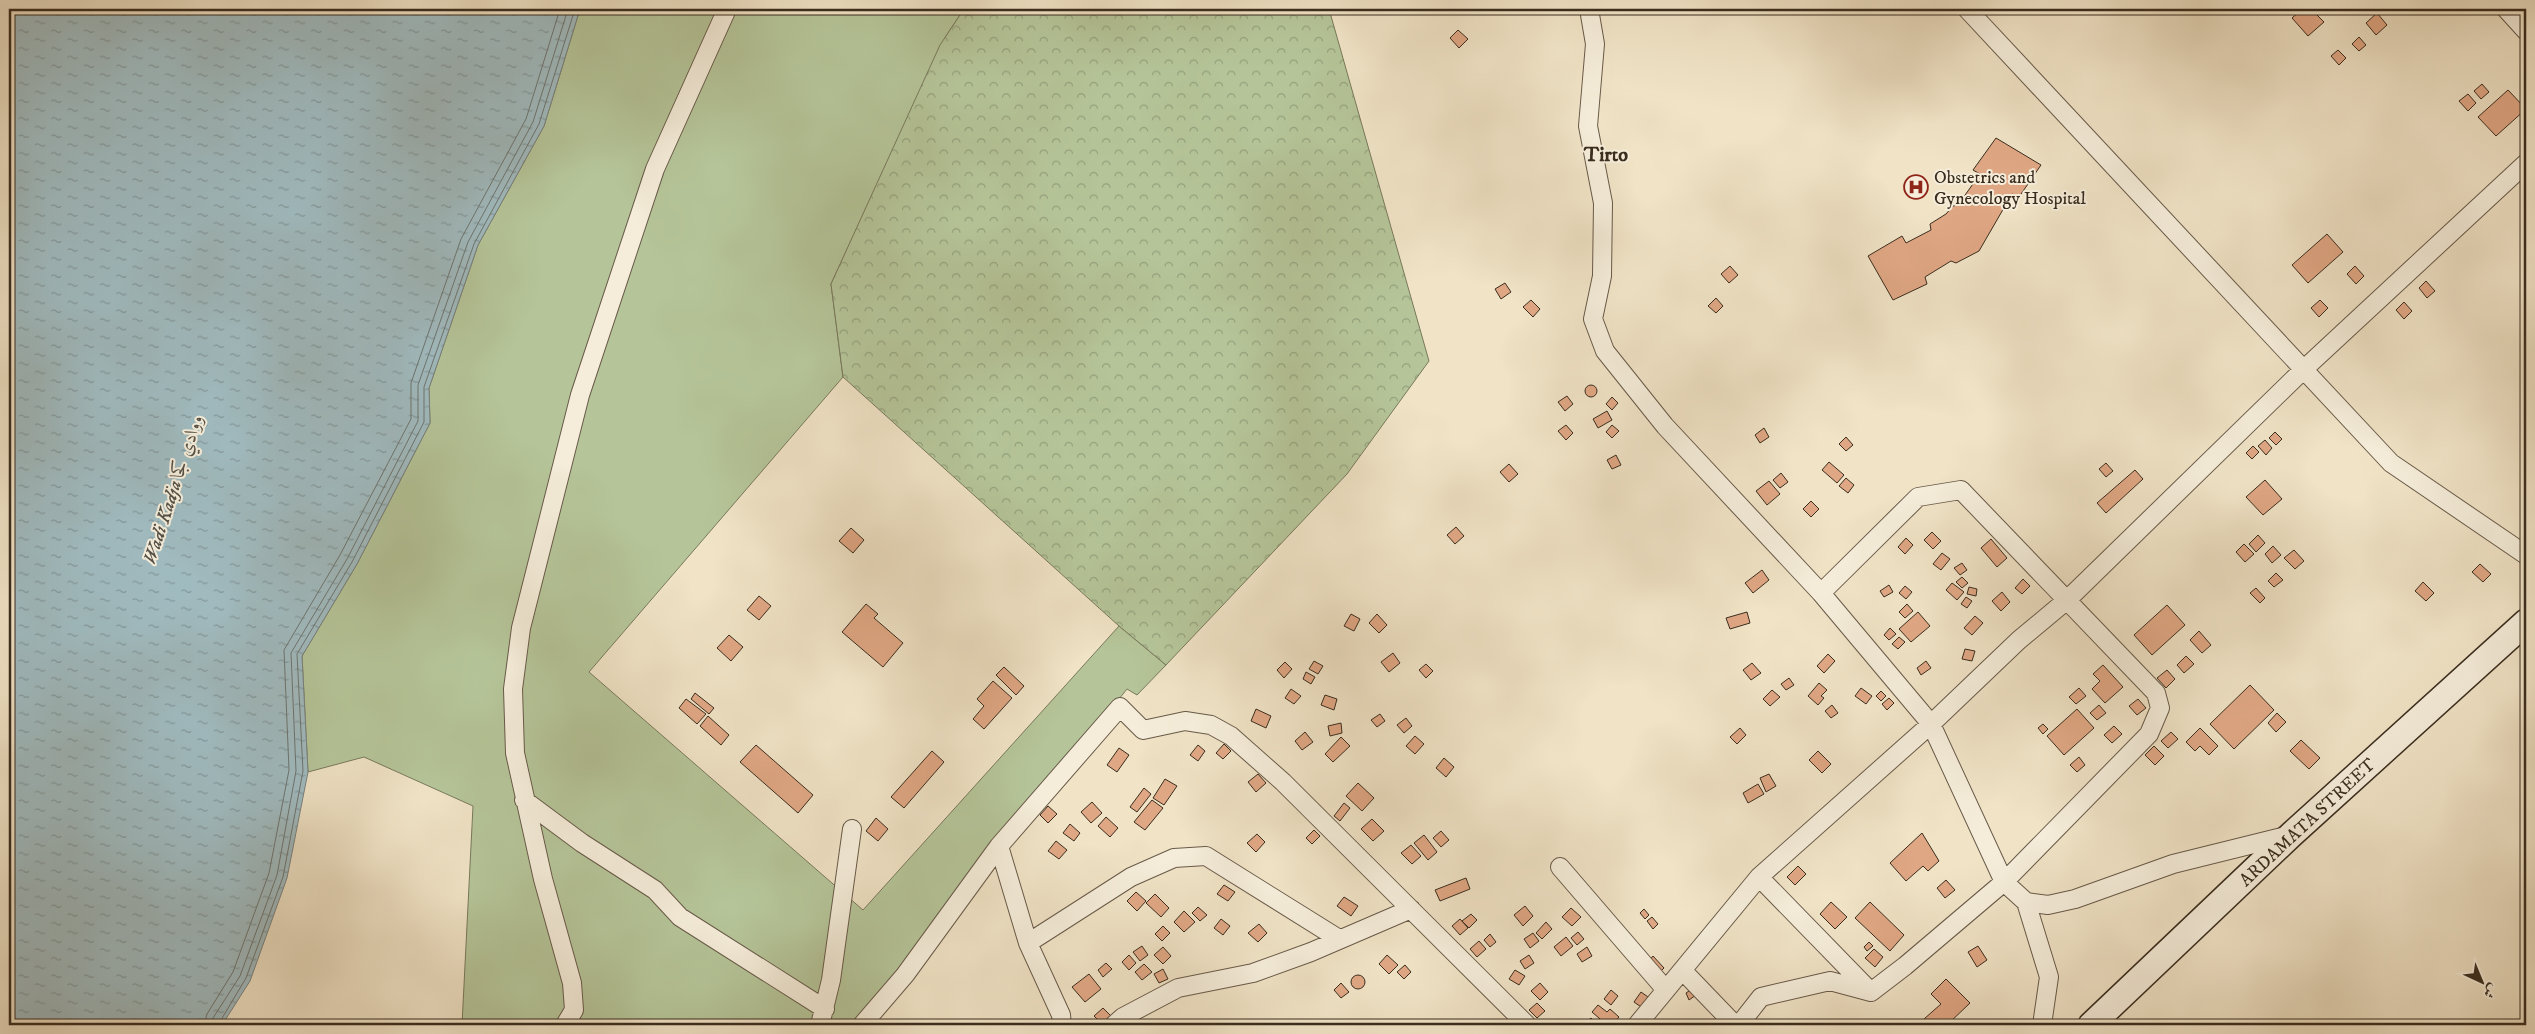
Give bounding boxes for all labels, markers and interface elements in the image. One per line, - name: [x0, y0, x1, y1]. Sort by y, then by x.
- district label: Tirto: [1583, 143, 1628, 168]
- place label: Obstetrics and Gynecology Hospital: [1934, 167, 2086, 210]
- hospital icon: Obstetrics and Gynecology Hospital: [1903, 174, 1929, 200]
- water label: Wadi Kadja ووادي كجا: [138, 412, 211, 568]
- street label: ARDAMATA STREET: [2235, 754, 2381, 892]
- north arrow: [2458, 956, 2508, 1006]
- text: ش: [2479, 979, 2502, 1002]

